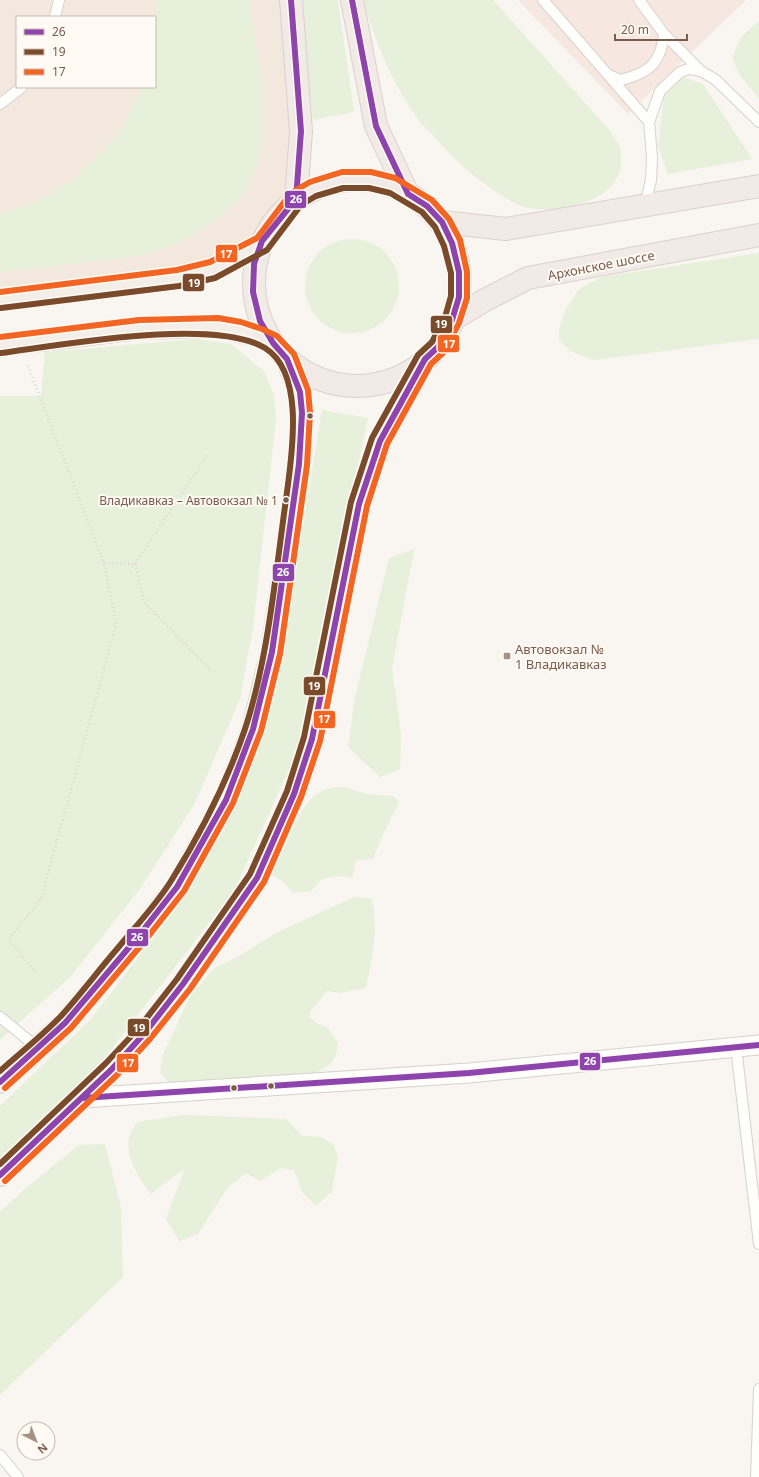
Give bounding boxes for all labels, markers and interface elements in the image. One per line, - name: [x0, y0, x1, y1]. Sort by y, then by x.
- legend: [16, 16, 156, 88]
- scale bar: [615, 16, 687, 42]
- text: 20 m: [621, 21, 649, 38]
- text: 26: [52, 23, 66, 40]
- text: 19: [52, 43, 66, 60]
- text: 17: [52, 63, 66, 80]
- line badge: 26: [284, 190, 307, 209]
- text: 26: [290, 191, 302, 206]
- line badge: 17: [215, 244, 238, 263]
- text: 17: [220, 246, 232, 261]
- street label: Архонское шоссе: [546, 246, 656, 284]
- line badge: 19: [182, 273, 205, 292]
- text: 19: [188, 275, 200, 290]
- line badge: 19: [430, 315, 453, 334]
- text: 19: [435, 316, 447, 331]
- line badge: 17: [437, 334, 460, 353]
- text: 17: [443, 336, 455, 351]
- unlabelled marker: [305, 411, 315, 421]
- place label: Владикавказ – Автовокзал № 1: [99, 492, 278, 509]
- marker: Владикавказ – Автовокзал № 1: [281, 495, 291, 505]
- line badge: 26: [272, 563, 295, 582]
- text: 26: [277, 564, 289, 579]
- place label: Автовокзал № 1 Владикавказ: [515, 640, 607, 673]
- marker: Автовокзал № 1 Владикавказ: [502, 651, 512, 661]
- line badge: 19: [303, 676, 326, 696]
- text: 19: [308, 678, 320, 693]
- line badge: 17: [313, 710, 336, 729]
- text: 17: [318, 711, 330, 726]
- line badge: 26: [126, 928, 149, 947]
- text: 26: [131, 929, 143, 944]
- line badge: 19: [127, 1018, 150, 1037]
- text: 19: [133, 1020, 145, 1035]
- line badge: 26: [579, 1052, 601, 1071]
- line badge: 17: [116, 1053, 139, 1073]
- text: 26: [584, 1053, 596, 1068]
- text: 17: [122, 1055, 134, 1070]
- unlabelled marker: [266, 1081, 276, 1091]
- unlabelled marker: [229, 1083, 239, 1093]
- north arrow: [16, 1421, 56, 1461]
- text: N: [35, 1440, 51, 1457]

